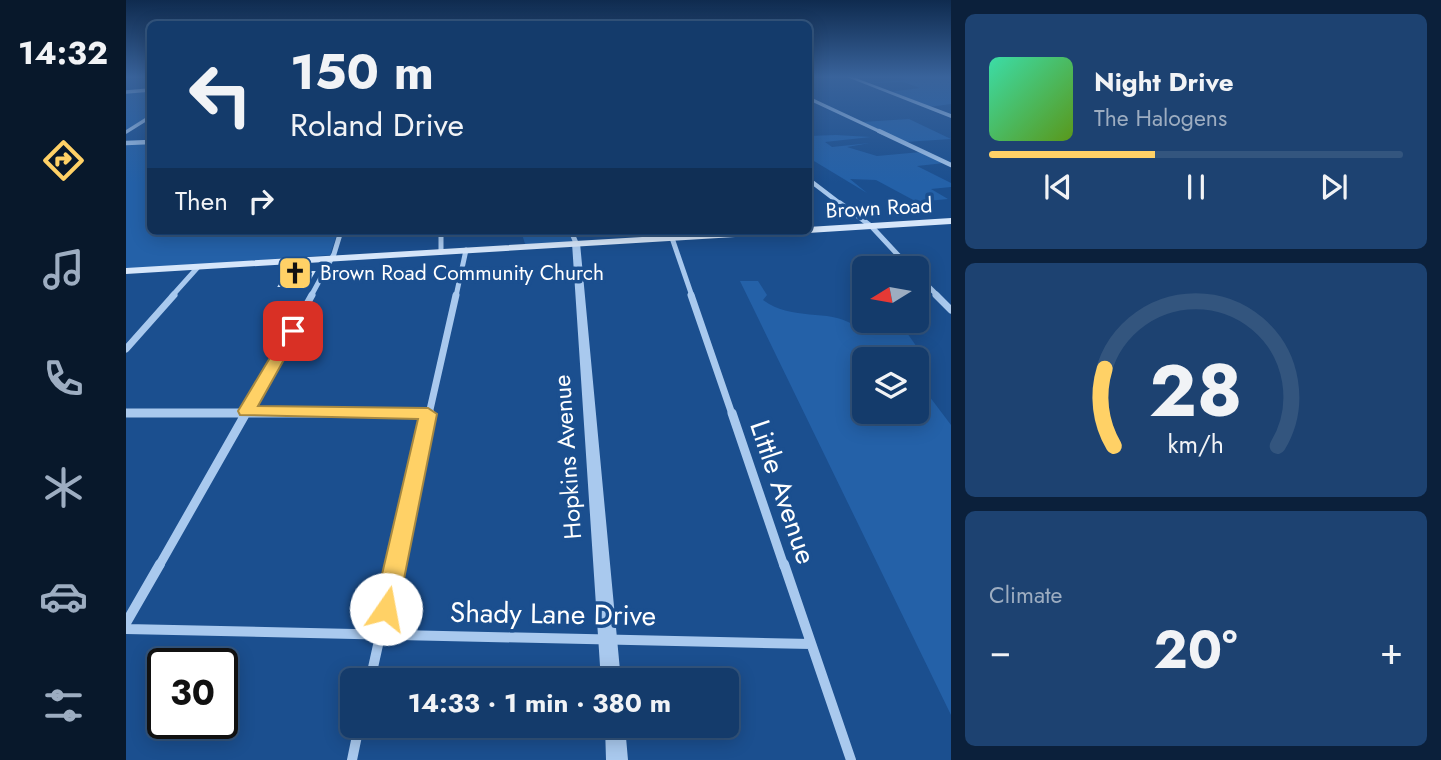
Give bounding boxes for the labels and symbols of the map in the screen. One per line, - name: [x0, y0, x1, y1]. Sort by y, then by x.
- street label: Brown Road: [825, 190, 933, 226]
- church icon: Brown Road Community Church: [276, 254, 314, 292]
- north arrow: [852, 256, 929, 332]
- place label: Brown Road Community Church: [320, 258, 604, 288]
- pin: [263, 301, 323, 361]
- street label: Hopkins Avenue: [544, 373, 590, 541]
- street label: Little Avenue: [739, 415, 827, 569]
- position arrow: [349, 572, 423, 646]
- street label: Shady Lane Drive: [450, 592, 656, 636]
- speed limit sign: 30: [147, 648, 238, 739]

